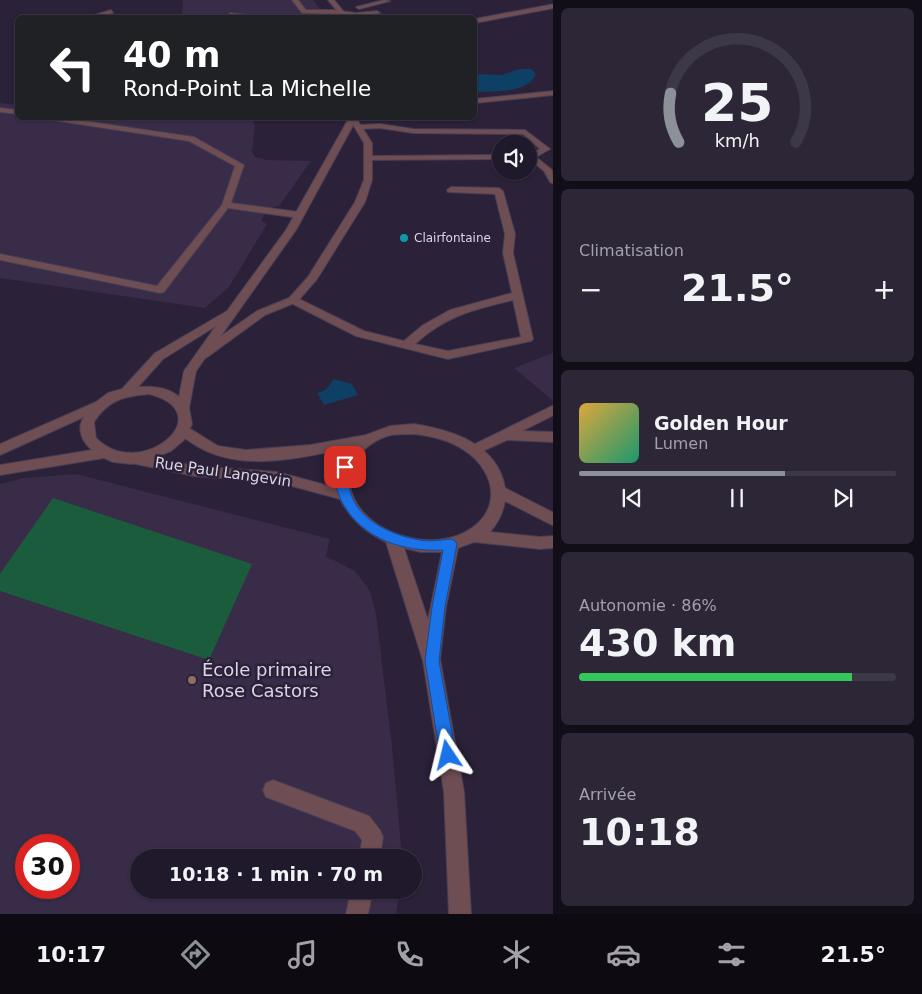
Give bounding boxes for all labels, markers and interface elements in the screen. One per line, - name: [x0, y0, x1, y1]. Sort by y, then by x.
- icon: left: [40, 35, 105, 100]
- text: 40 m: [123, 35, 220, 75]
- text: 25: [701, 73, 774, 133]
- text: Rond-Point La Michelle: [123, 76, 371, 101]
- text: km/h: [715, 130, 760, 151]
- map controls: [492, 135, 537, 180]
- button: sound: [492, 135, 537, 180]
- place label: Clairfontaine: [414, 231, 491, 245]
- marker: Clairfontaine: [398, 232, 410, 244]
- text: Climatisation: [579, 241, 684, 260]
- text: 21.5°: [681, 266, 794, 310]
- text: −: [579, 273, 602, 306]
- text: +: [873, 273, 896, 306]
- text: Golden Hour: [654, 412, 788, 434]
- text: Lumen: [654, 434, 708, 453]
- pin: [324, 446, 366, 488]
- icon: arrive: [331, 453, 359, 481]
- street label: Rue Paul Langevin: [154, 454, 292, 490]
- icon: previous: [618, 484, 646, 512]
- icon: pause: [723, 484, 751, 512]
- icon: next: [829, 484, 857, 512]
- text: Autonomie · 86%: [579, 596, 717, 615]
- text: 430 km: [579, 621, 736, 665]
- place label: École primaire Rose Castors: [202, 659, 332, 701]
- marker: École primaire Rose Castors: [186, 674, 198, 686]
- position arrow: [421, 728, 473, 780]
- text: Arrivée: [579, 785, 636, 804]
- text: 10:18: [579, 810, 700, 854]
- speed limit sign: 30: [15, 834, 80, 899]
- text: 10:18 · 1 min · 70 m: [169, 863, 383, 885]
- icon: directions: [178, 937, 213, 972]
- icon: music: [285, 937, 320, 972]
- icon: phone: [392, 937, 427, 972]
- icon: climate: [499, 937, 534, 972]
- icon: car: [606, 937, 641, 972]
- icon: filters: [714, 937, 749, 972]
- text: 10:17: [36, 942, 106, 967]
- text: 21.5°: [821, 942, 886, 967]

